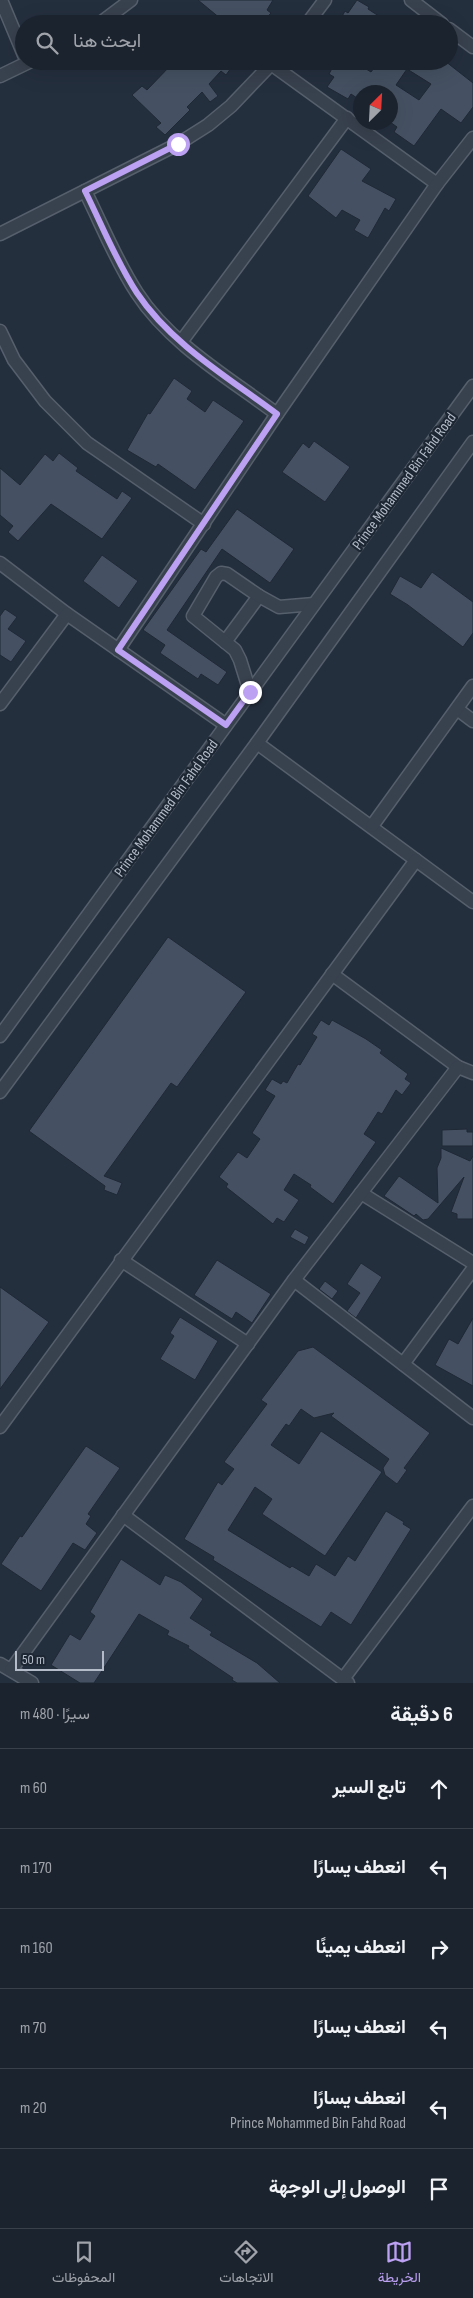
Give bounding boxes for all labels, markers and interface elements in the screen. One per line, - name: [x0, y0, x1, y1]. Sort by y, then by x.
- search box: [15, 15, 458, 70]
- icon: search: [33, 29, 61, 57]
- text: ابحث هنا: [73, 30, 141, 53]
- north arrow: [353, 85, 398, 130]
- route start: [167, 133, 190, 156]
- street label: Prince Mohammed Bin Fahd Road: [348, 409, 461, 554]
- route end: [239, 681, 262, 704]
- street label: Prince Mohammed Bin Fahd Road: [110, 736, 223, 881]
- scale bar: [15, 1648, 104, 1671]
- text: 50 m: [22, 1651, 45, 1668]
- text: 6 دقيقة: [390, 1702, 453, 1727]
- text: سيرًا · 480 m: [20, 1705, 90, 1724]
- icon: ahead: [425, 1775, 453, 1803]
- text: تابع السير: [332, 1776, 406, 1799]
- text: 60 m: [20, 1779, 47, 1798]
- icon: left: [425, 1855, 453, 1883]
- text: انعطف يسارًا: [313, 1856, 406, 1879]
- text: 170 m: [20, 1859, 52, 1878]
- icon: right: [425, 1935, 453, 1963]
- text: انعطف يمينًا: [315, 1936, 406, 1959]
- text: 160 m: [20, 1939, 53, 1958]
- icon: left: [425, 2015, 453, 2043]
- text: انعطف يسارًا: [313, 2016, 406, 2039]
- text: 70 m: [20, 2019, 46, 2038]
- text: انعطف يسارًا: [313, 2087, 406, 2110]
- icon: left: [425, 2095, 453, 2123]
- text: 20 m: [20, 2099, 47, 2118]
- text: Prince Mohammed Bin Fahd Road: [230, 2114, 406, 2133]
- icon: arrive: [425, 2175, 453, 2203]
- text: الوصول إلى الوجهة: [269, 2176, 406, 2199]
- tab: المحفوظات: [52, 2238, 115, 2290]
- tab: الاتجاهات: [219, 2238, 274, 2290]
- tab: الخريطة: [378, 2238, 421, 2290]

